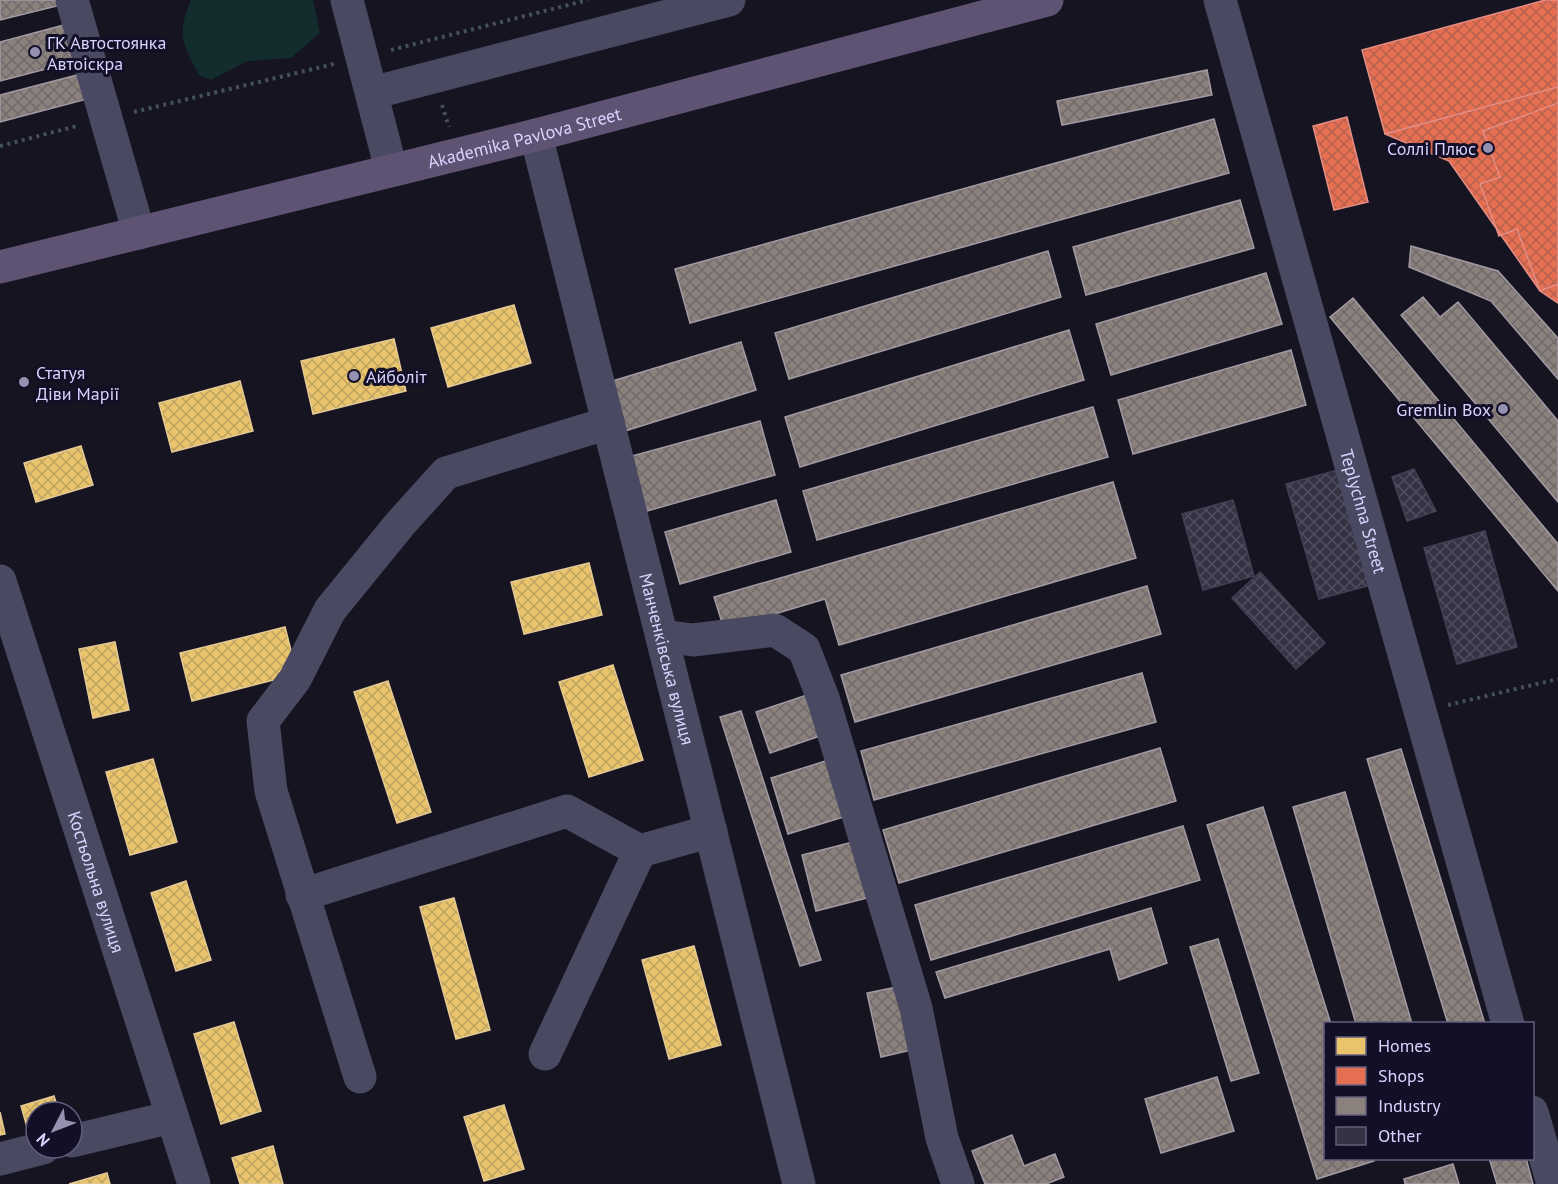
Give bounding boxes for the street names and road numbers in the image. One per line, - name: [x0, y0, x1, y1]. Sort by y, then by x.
- street label: Akademika Pavlova Street: [425, 102, 624, 173]
- street label: Teplychna Street: [1335, 447, 1392, 576]
- street label: Манченківська вулиця: [635, 570, 700, 747]
- street label: Костьольна вулиця: [63, 808, 130, 956]

